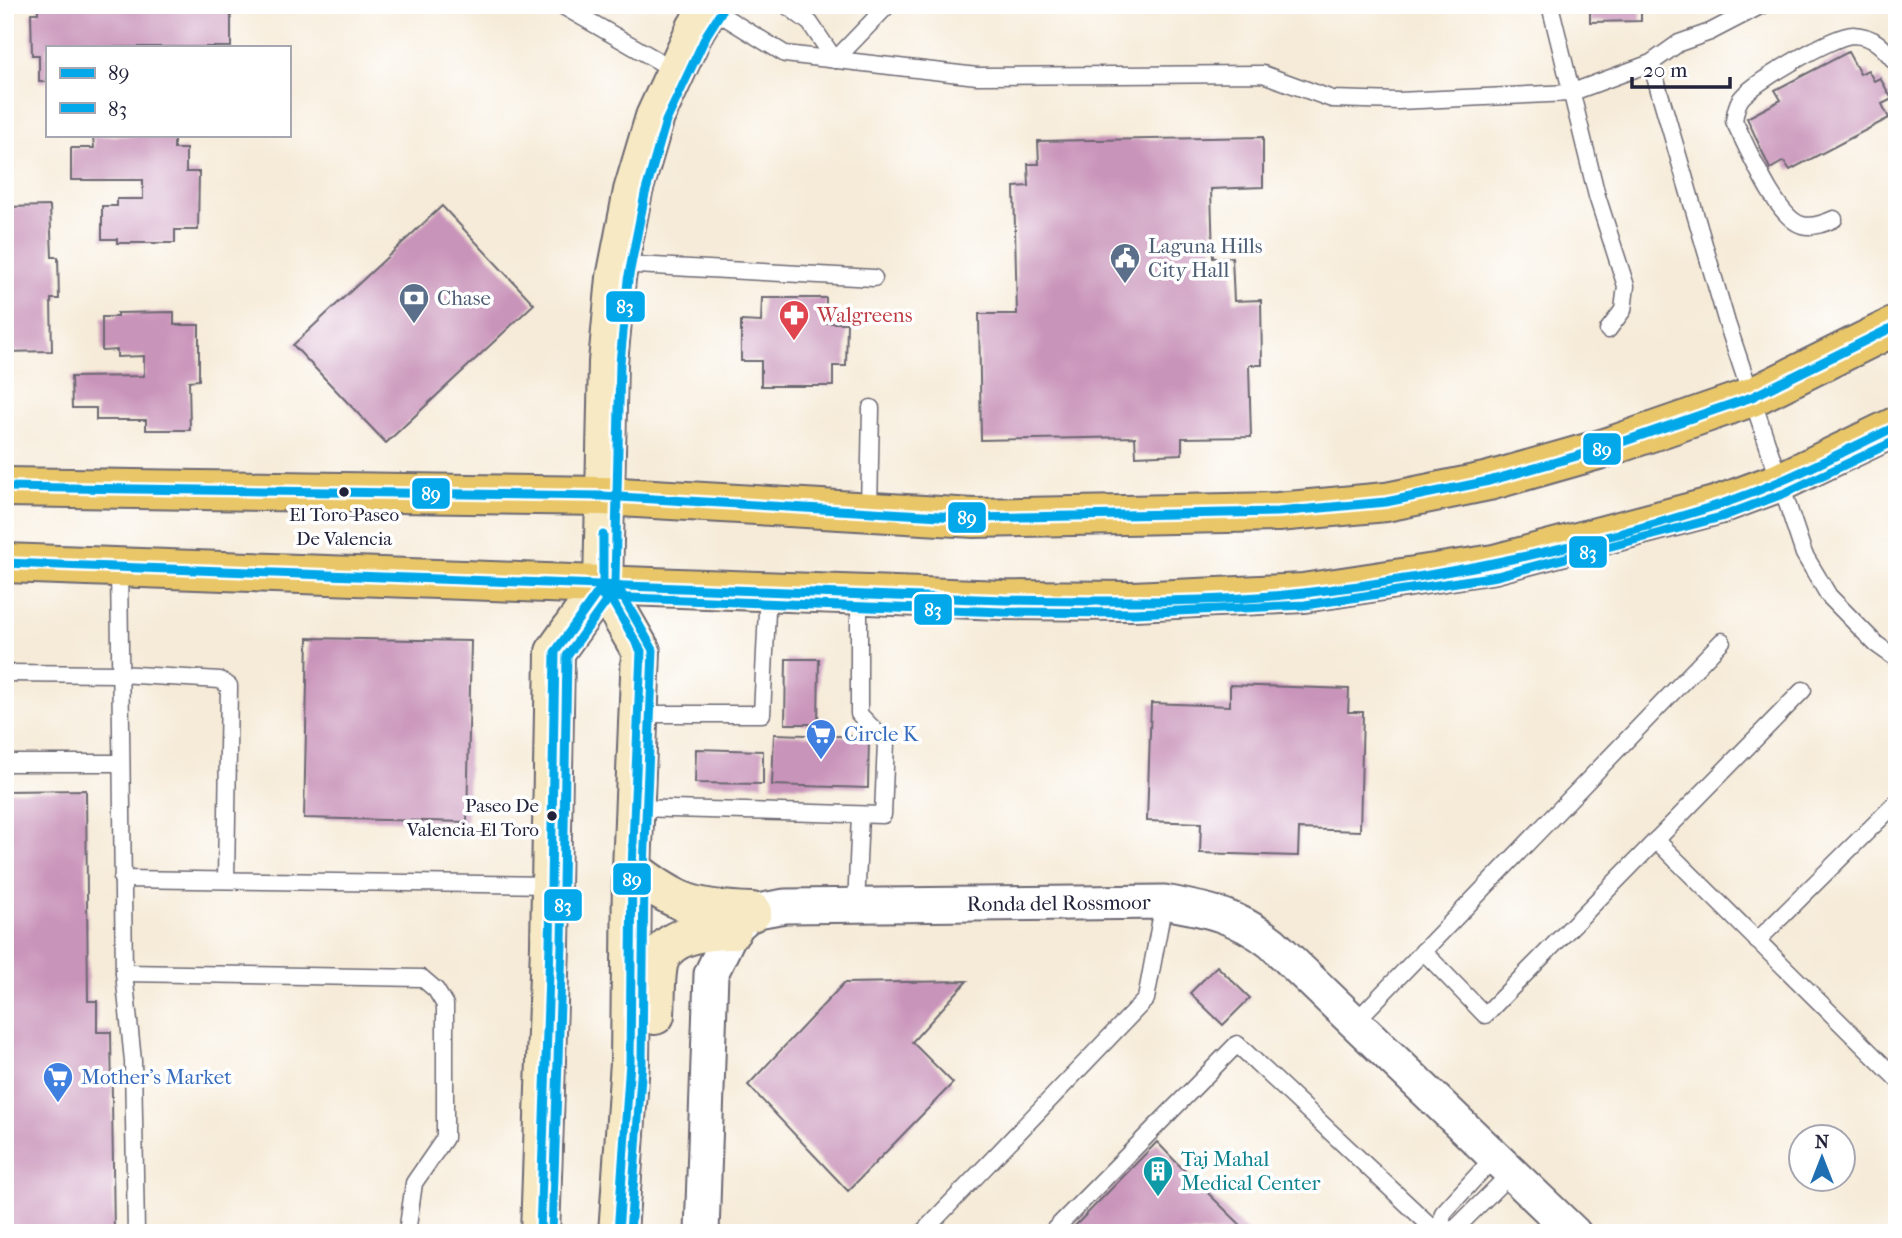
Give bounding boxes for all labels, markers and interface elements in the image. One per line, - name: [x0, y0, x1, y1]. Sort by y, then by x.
- legend: [46, 46, 290, 136]
- scale bar: [1632, 46, 1730, 90]
- text: 20 m: [1643, 58, 1688, 82]
- text: 89: [108, 61, 130, 85]
- text: 83: [108, 97, 127, 121]
- place label: Laguna Hills City Hall: [1148, 234, 1263, 282]
- public building icon: Laguna Hills City Hall: [1108, 241, 1142, 285]
- bank icon: Chase: [397, 281, 431, 325]
- place label: Chase: [437, 286, 491, 310]
- line badge: 83: [605, 290, 646, 323]
- text: 83: [616, 296, 634, 318]
- pharmacy icon: Walgreens: [777, 298, 811, 342]
- place label: Walgreens: [816, 303, 913, 327]
- line badge: 89: [1582, 432, 1622, 466]
- text: 89: [1592, 439, 1612, 461]
- line badge: 89: [411, 477, 451, 510]
- text: 89: [421, 483, 441, 505]
- marker: El Toro-Paseo De Valencia: [337, 485, 351, 499]
- line badge: 89: [947, 501, 987, 534]
- place label: El Toro-Paseo De Valencia: [289, 504, 399, 550]
- text: 89: [957, 507, 977, 529]
- line badge: 83: [1568, 535, 1608, 569]
- text: 83: [1579, 542, 1597, 564]
- line badge: 83: [913, 593, 953, 626]
- text: 83: [924, 599, 942, 621]
- supermarket icon: Circle K: [804, 717, 838, 761]
- place label: Circle K: [844, 722, 920, 746]
- place label: Paseo De Valencia-El Toro: [406, 795, 539, 841]
- marker: Paseo De Valencia-El Toro: [545, 809, 559, 823]
- line badge: 89: [612, 862, 652, 896]
- text: 89: [622, 869, 642, 891]
- line badge: 83: [543, 888, 583, 922]
- street label: Ronda del Rossmoor: [967, 890, 1151, 916]
- text: 83: [554, 895, 572, 917]
- supermarket icon: Mother's Market: [41, 1060, 75, 1104]
- place label: Mother's Market: [81, 1065, 232, 1089]
- north arrow: [1786, 1122, 1856, 1192]
- text: N: [1815, 1131, 1830, 1153]
- place label: Taj Mahal Medical Center: [1181, 1147, 1321, 1195]
- building icon: Taj Mahal Medical Center: [1141, 1154, 1175, 1198]

